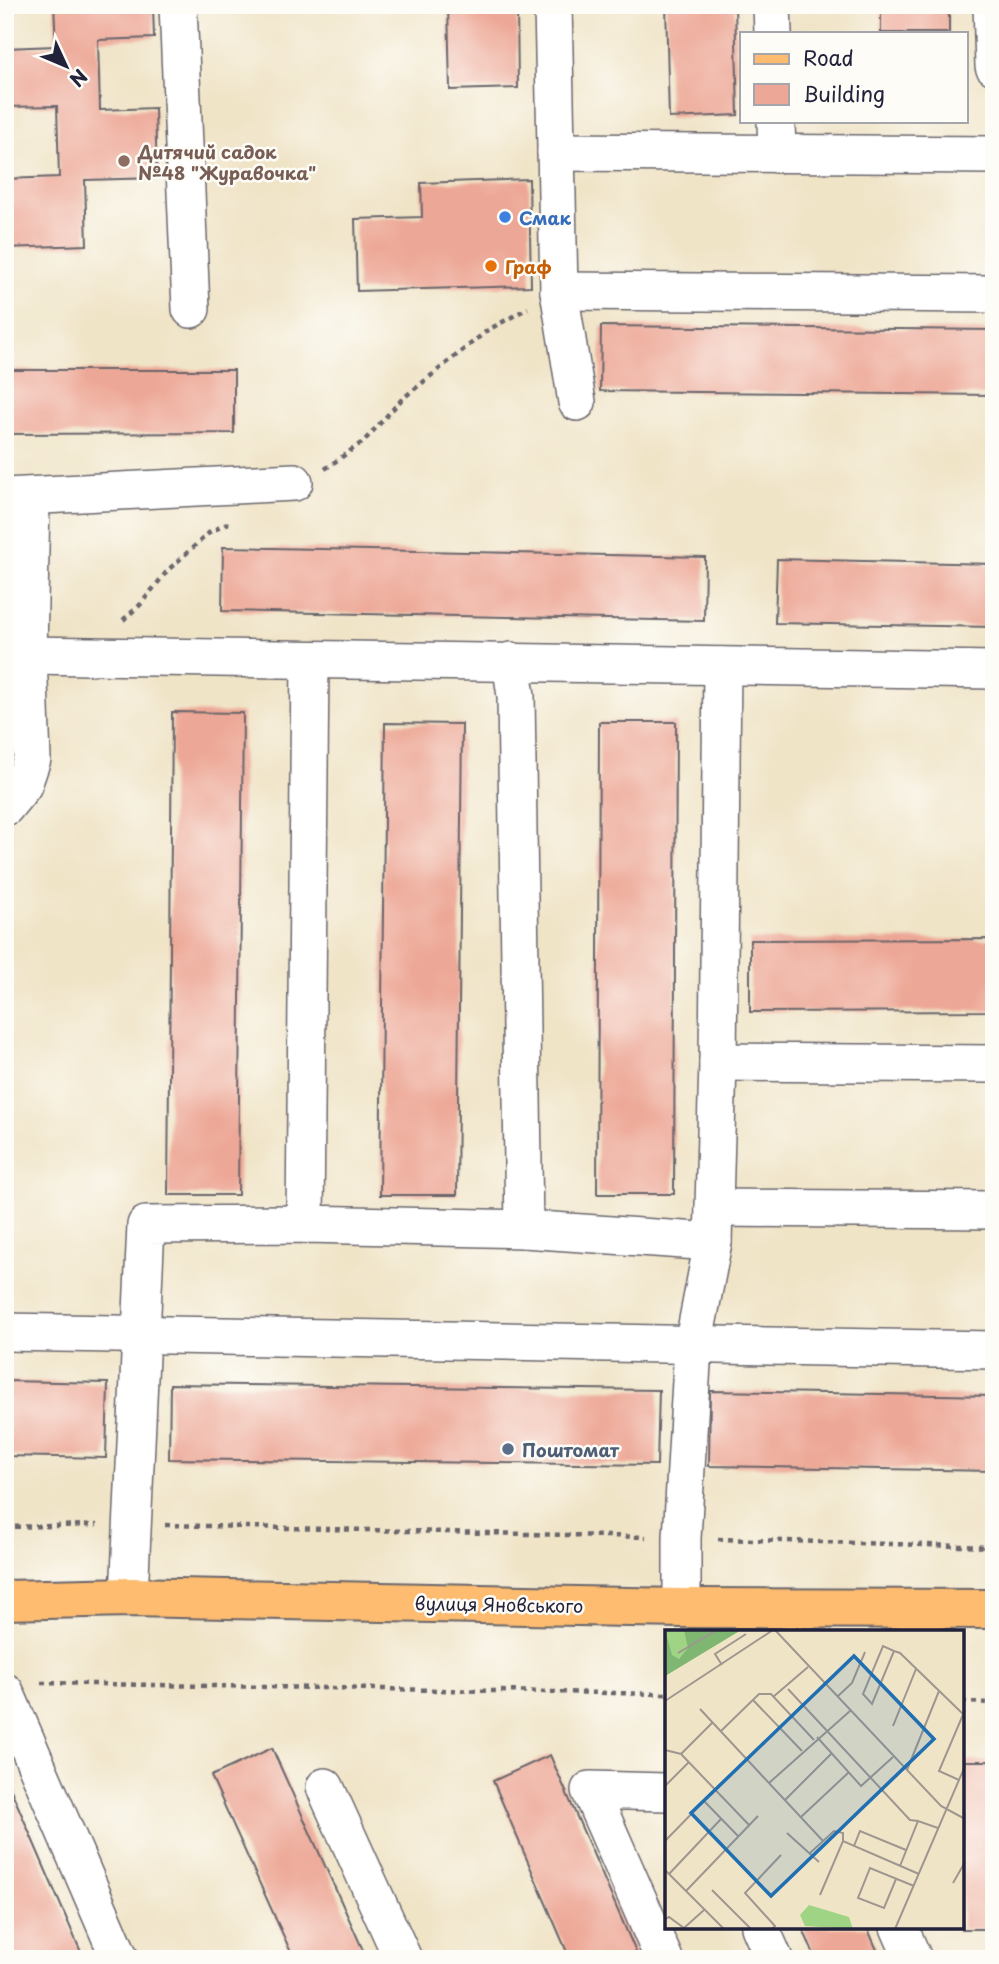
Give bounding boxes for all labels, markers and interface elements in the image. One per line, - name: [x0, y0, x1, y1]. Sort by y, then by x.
- north arrow: [32, 32, 102, 102]
- legend: [740, 32, 968, 122]
- text: Road: [803, 41, 854, 73]
- text: N: [64, 63, 94, 94]
- text: Building: [803, 77, 885, 109]
- place label: Дитячий садок №48 "Журавочка": [137, 138, 316, 186]
- marker: Дитячий садок №48 "Журавочка": [116, 153, 132, 169]
- place label: Смак: [519, 204, 571, 231]
- marker: Смак: [497, 209, 513, 225]
- place label: Граф: [505, 253, 552, 280]
- marker: Граф: [483, 258, 499, 274]
- place label: Поштомат: [522, 1436, 620, 1463]
- marker: Поштомат: [500, 1441, 516, 1457]
- street label: вулиця Яновського: [414, 1589, 584, 1619]
- inset map: [665, 1630, 964, 1929]

